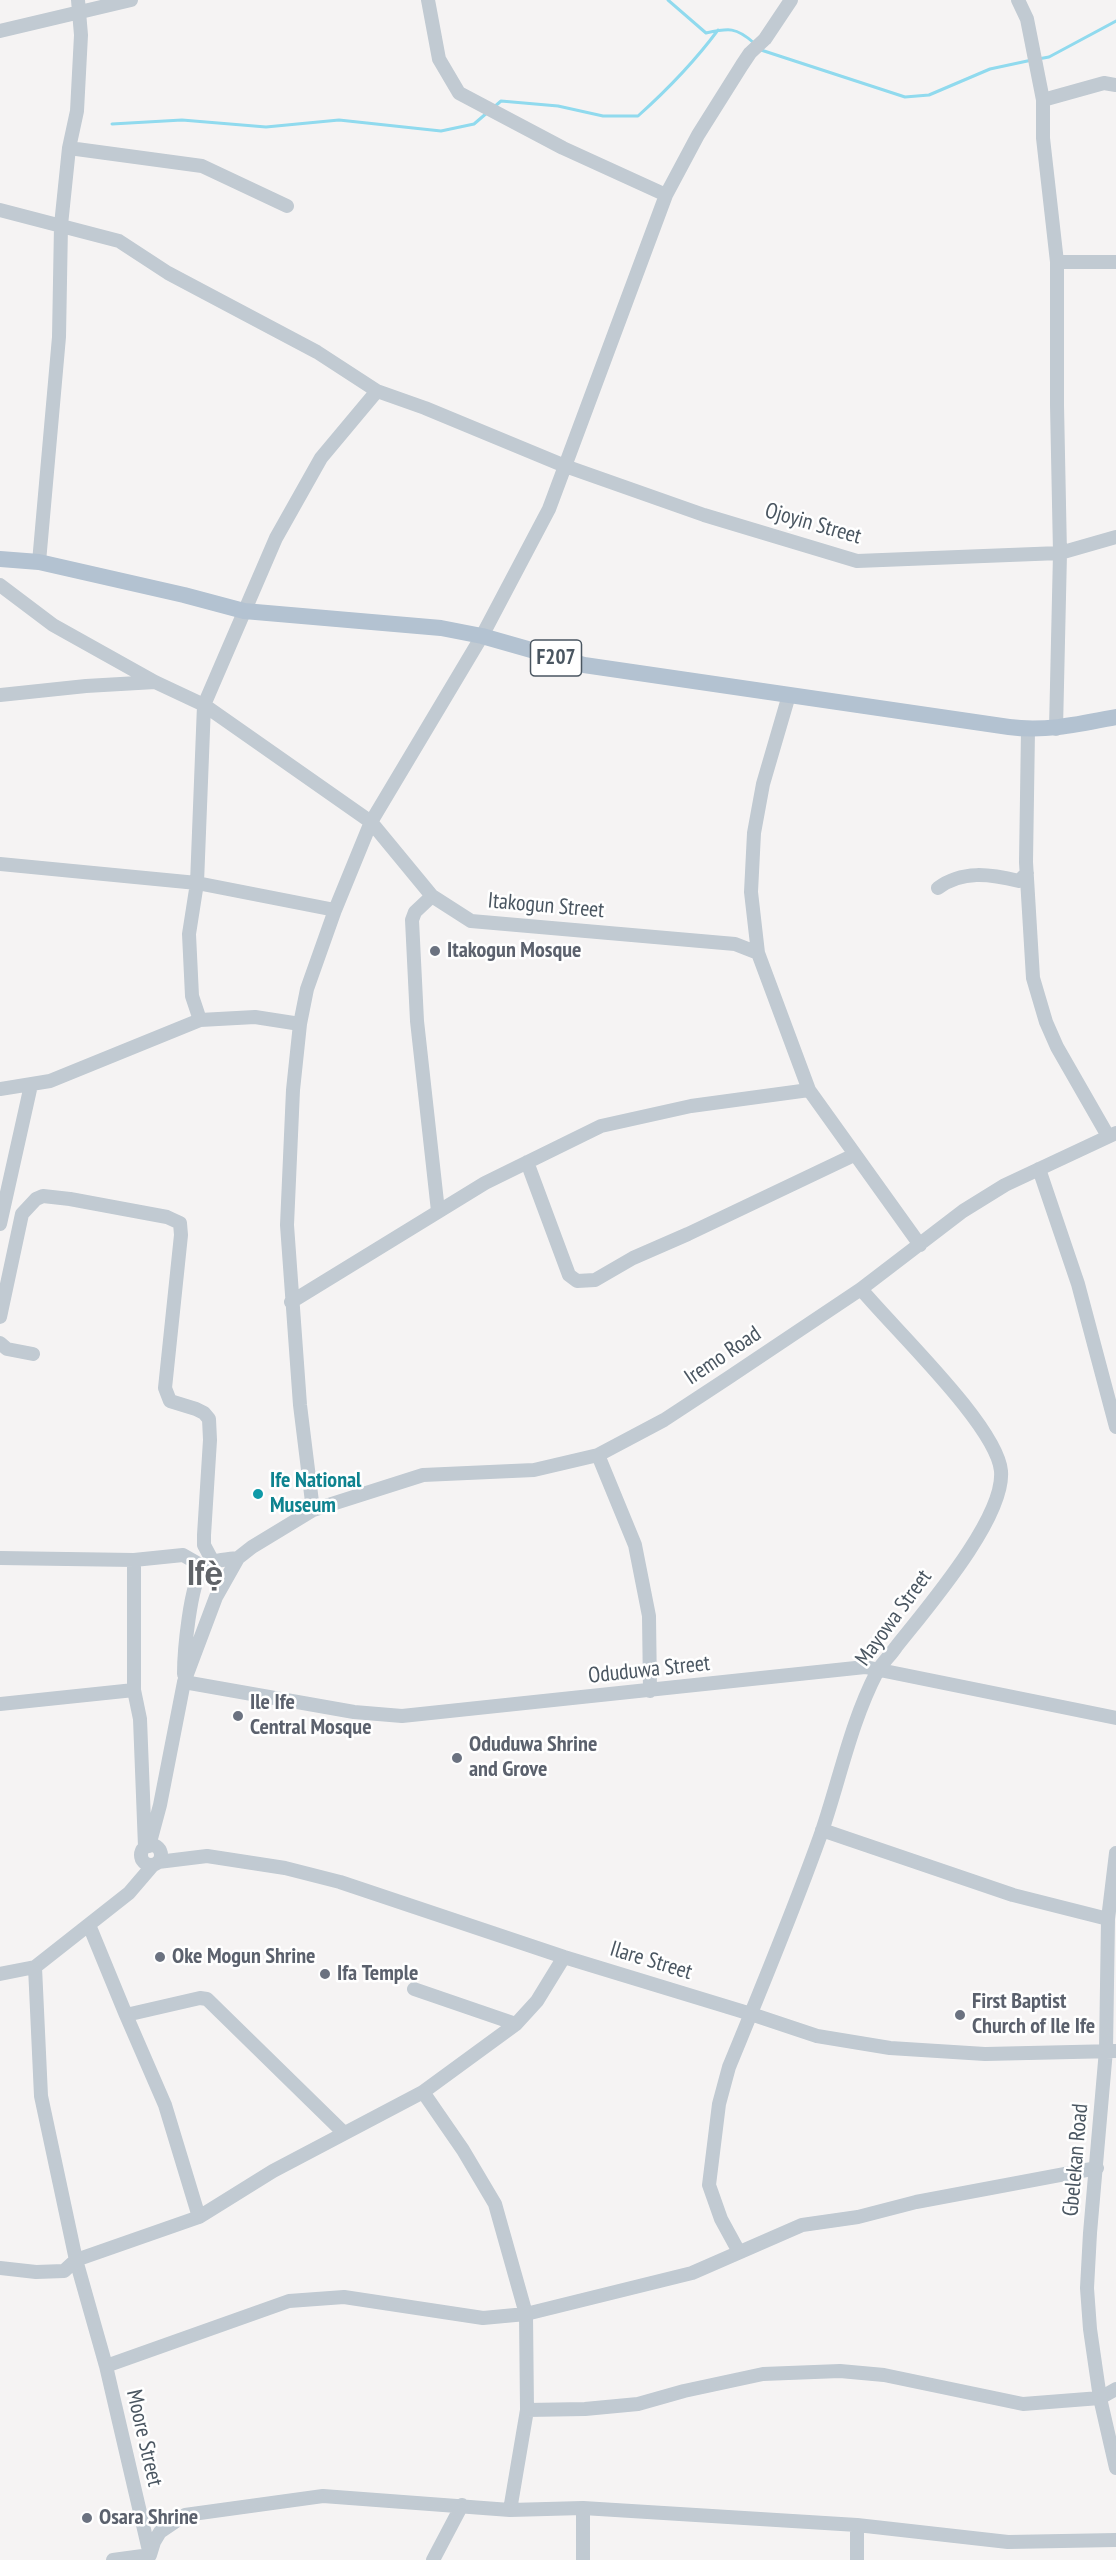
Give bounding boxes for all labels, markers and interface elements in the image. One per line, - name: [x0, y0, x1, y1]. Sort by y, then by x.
- street label: Ojoyin Street: [762, 498, 864, 550]
- road number: F207: [530, 640, 582, 676]
- street label: Itakogun Street: [487, 888, 605, 924]
- place label: Itakogun Mosque: [447, 938, 581, 964]
- marker: Itakogun Mosque: [428, 944, 442, 958]
- street label: Iremo Road: [680, 1321, 766, 1391]
- place label: Ife National Museum: [270, 1468, 361, 1520]
- marker: Ife National Museum: [251, 1487, 265, 1501]
- district label: Ifẹ̀: [187, 1555, 223, 1595]
- street label: Mayowa Street: [850, 1565, 938, 1671]
- street label: Oduduwa Street: [587, 1650, 711, 1690]
- place label: Ile Ife Central Mosque: [250, 1690, 372, 1742]
- marker: Ile Ife Central Mosque: [231, 1709, 245, 1723]
- place label: Oduduwa Shrine and Grove: [469, 1732, 597, 1784]
- marker: Oduduwa Shrine and Grove: [450, 1751, 464, 1765]
- street label: Ilare Street: [607, 1936, 695, 1986]
- place label: Oke Mogun Shrine: [172, 1944, 316, 1970]
- marker: Oke Mogun Shrine: [153, 1950, 167, 1964]
- place label: Ifa Temple: [337, 1961, 418, 1987]
- marker: Ifa Temple: [318, 1967, 332, 1981]
- place label: First Baptist Church of Ile Ife: [972, 1989, 1095, 2041]
- marker: First Baptist Church of Ile Ife: [953, 2008, 967, 2022]
- street label: Gbelekan Road: [1058, 2103, 1094, 2217]
- street label: Moore Street: [120, 2387, 168, 2489]
- place label: Osara Shrine: [99, 2505, 198, 2531]
- marker: Osara Shrine: [80, 2511, 94, 2525]

